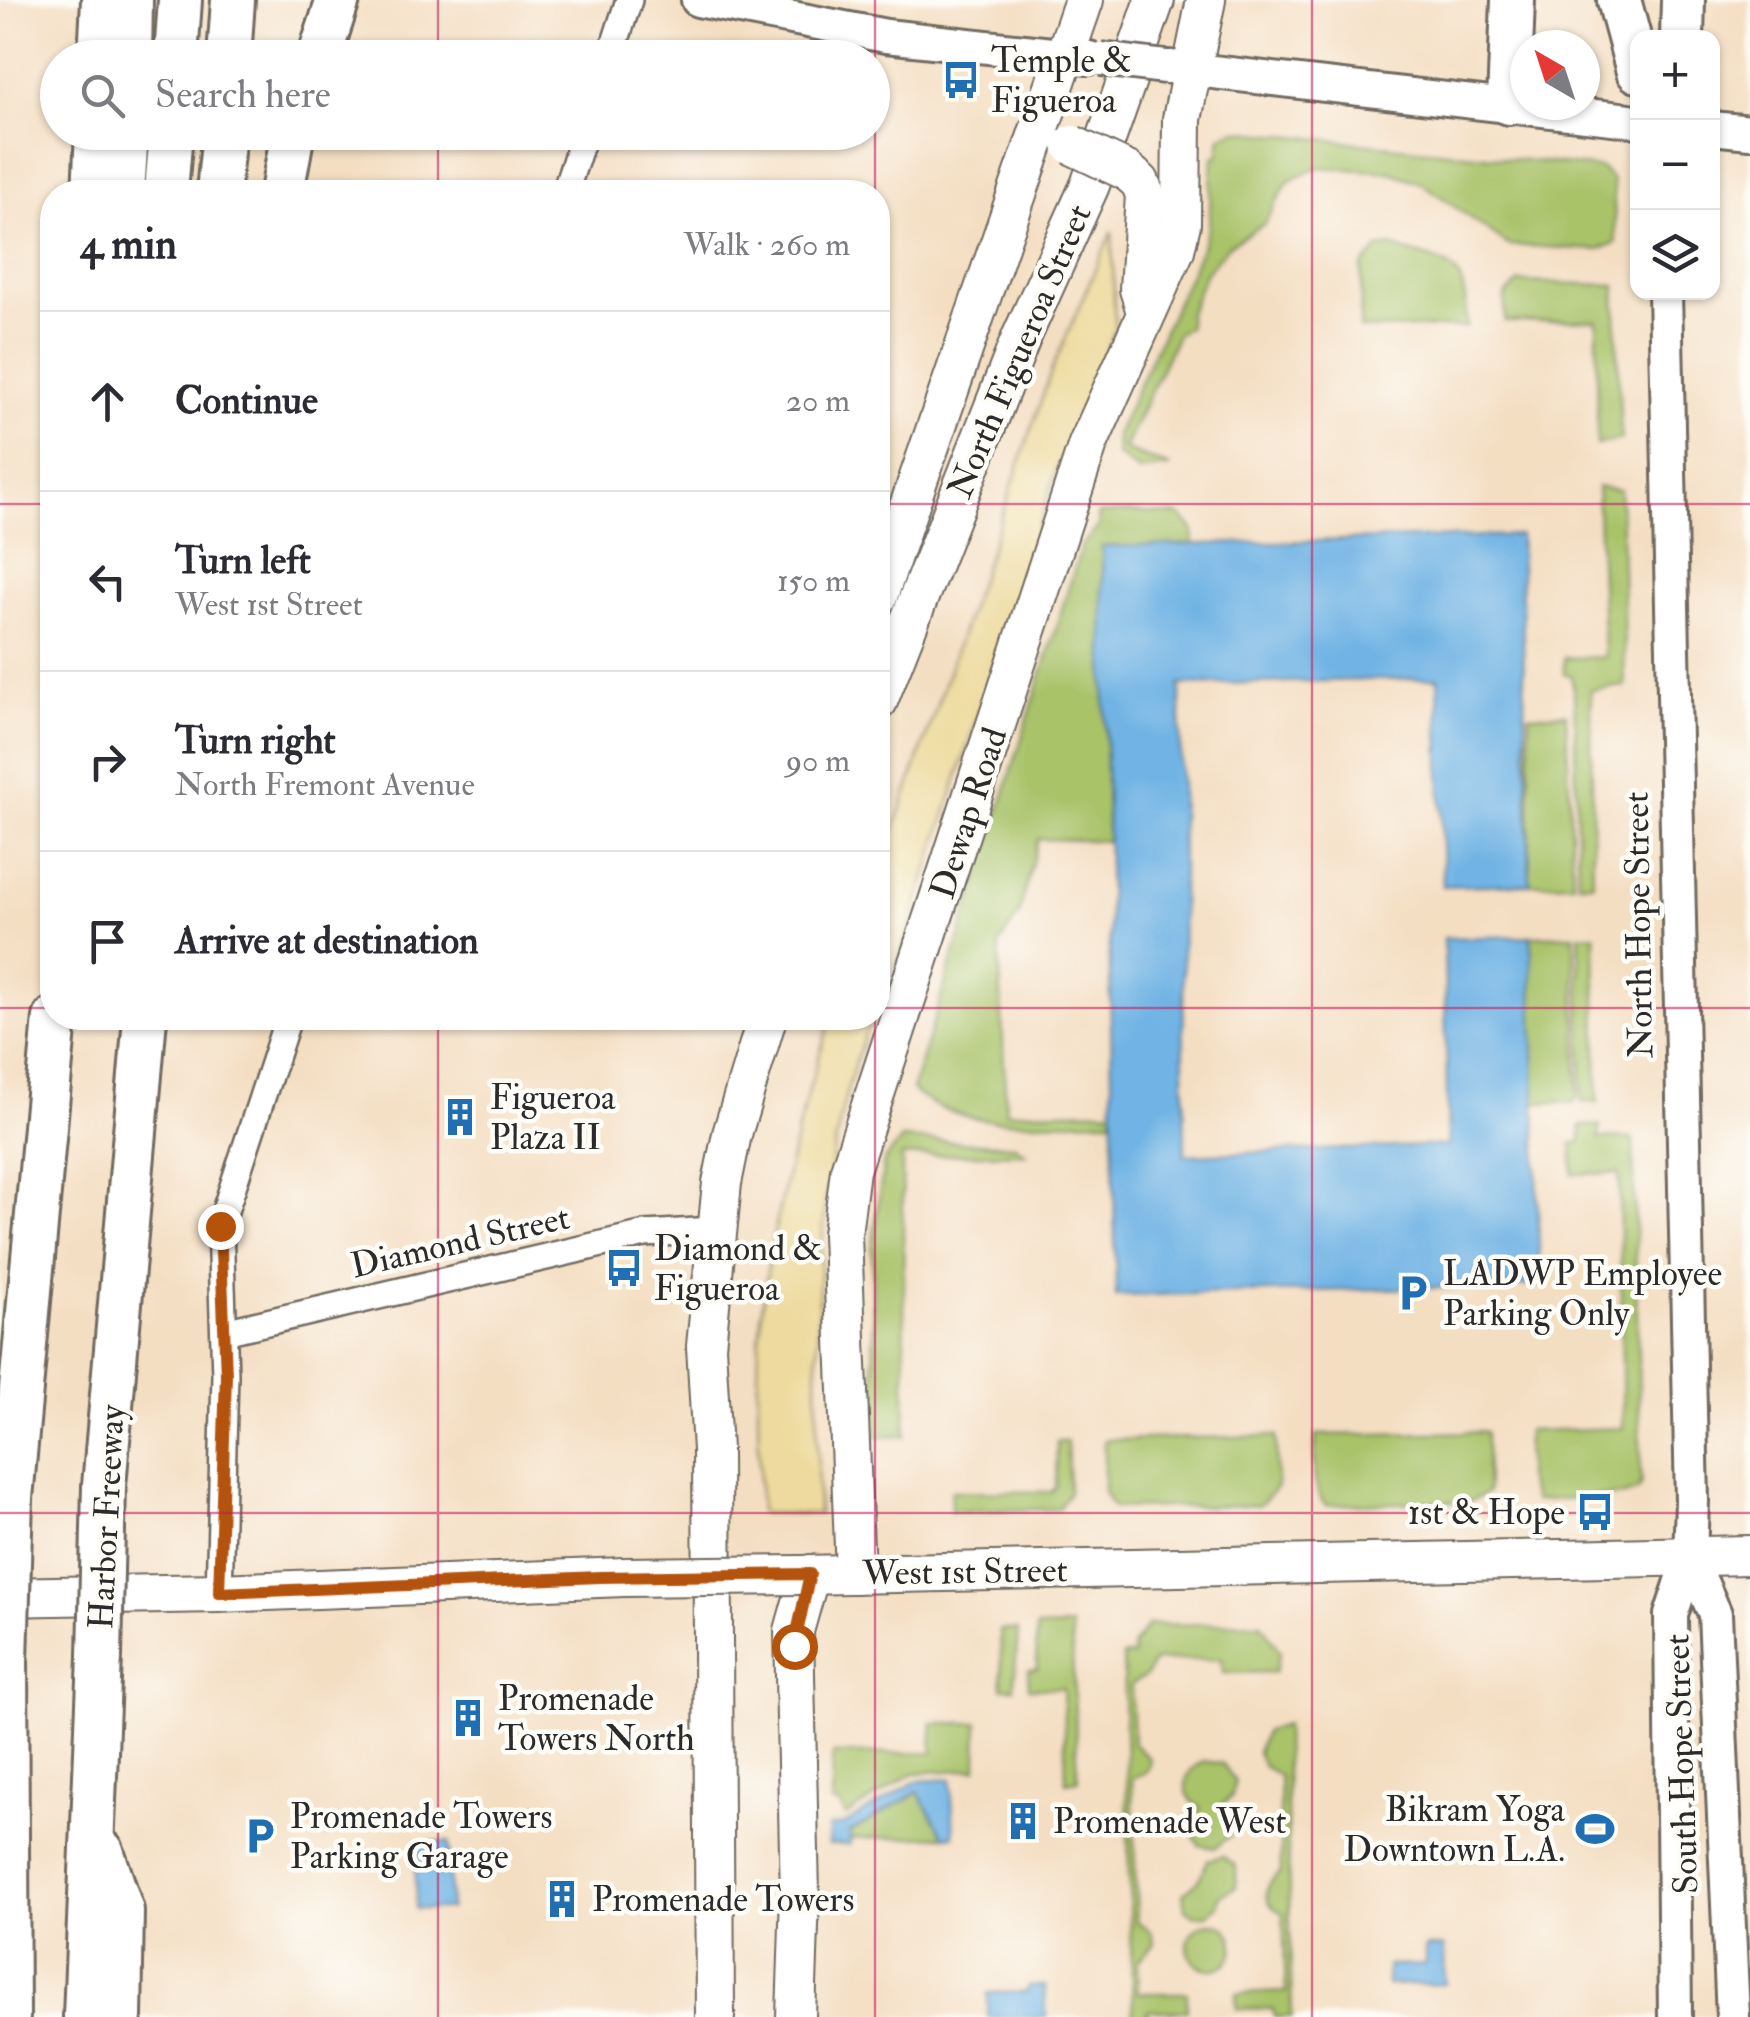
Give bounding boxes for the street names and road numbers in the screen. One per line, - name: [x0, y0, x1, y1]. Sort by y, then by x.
- street label: North Figueroa Street: [938, 198, 1102, 505]
- street label: Dewap Road: [921, 722, 1017, 904]
- street label: North Hope Street: [1615, 791, 1663, 1059]
- street label: Diamond Street: [347, 1195, 574, 1288]
- street label: Harbor Freeway: [79, 1403, 135, 1630]
- street label: West 1st Street: [861, 1548, 1068, 1596]
- street label: South Hope Street: [1655, 1633, 1709, 1895]

